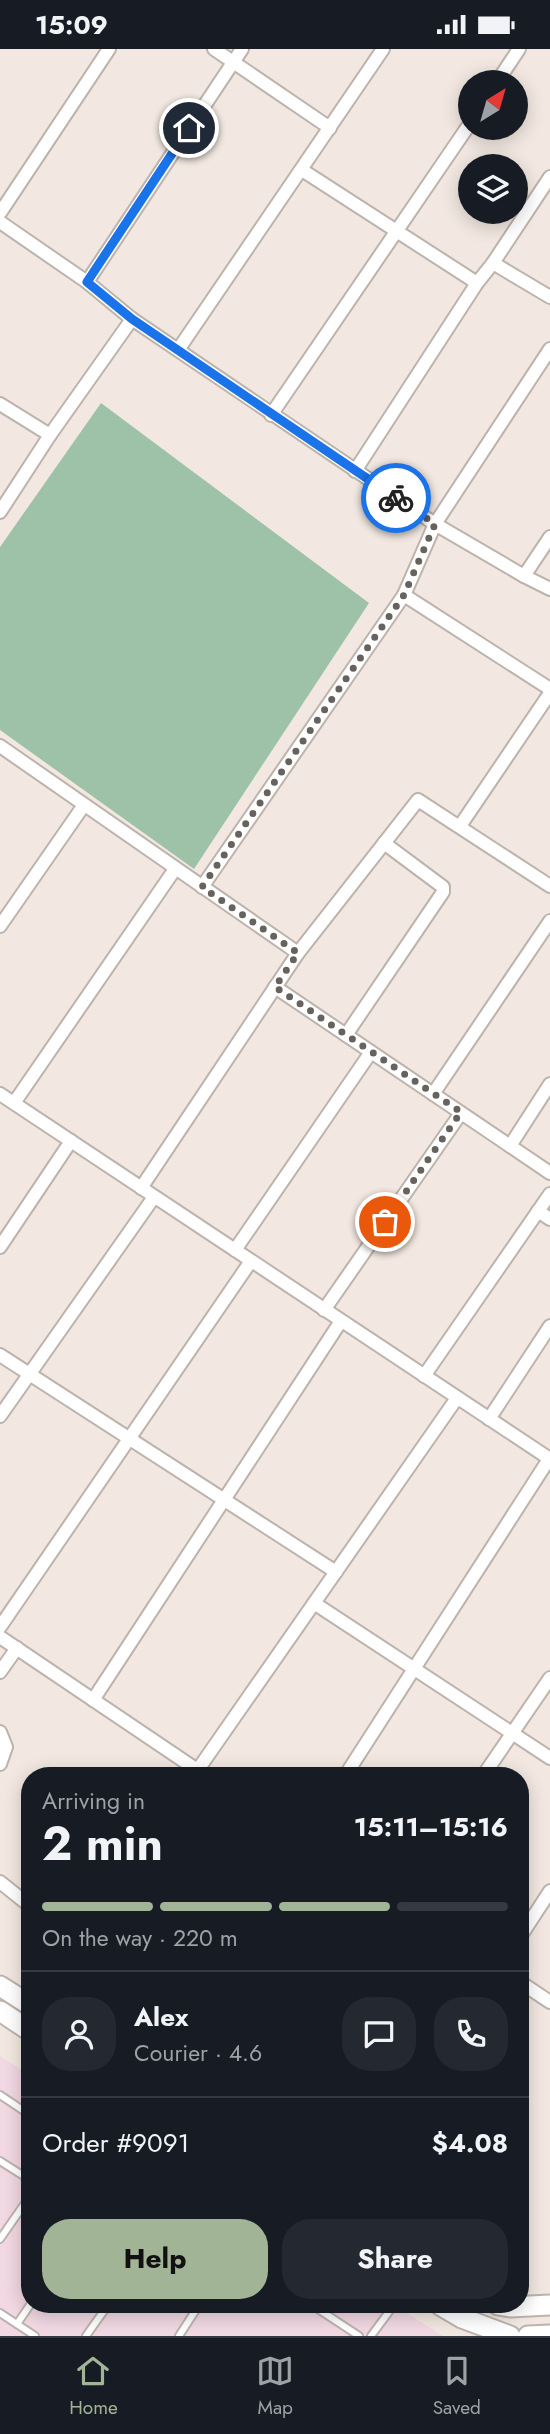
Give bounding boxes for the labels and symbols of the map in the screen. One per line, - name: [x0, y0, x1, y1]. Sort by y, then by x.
- north arrow: [458, 70, 528, 140]
- pin: [159, 98, 219, 158]
- courier: [361, 463, 431, 533]
- pin: [355, 1192, 415, 1252]

